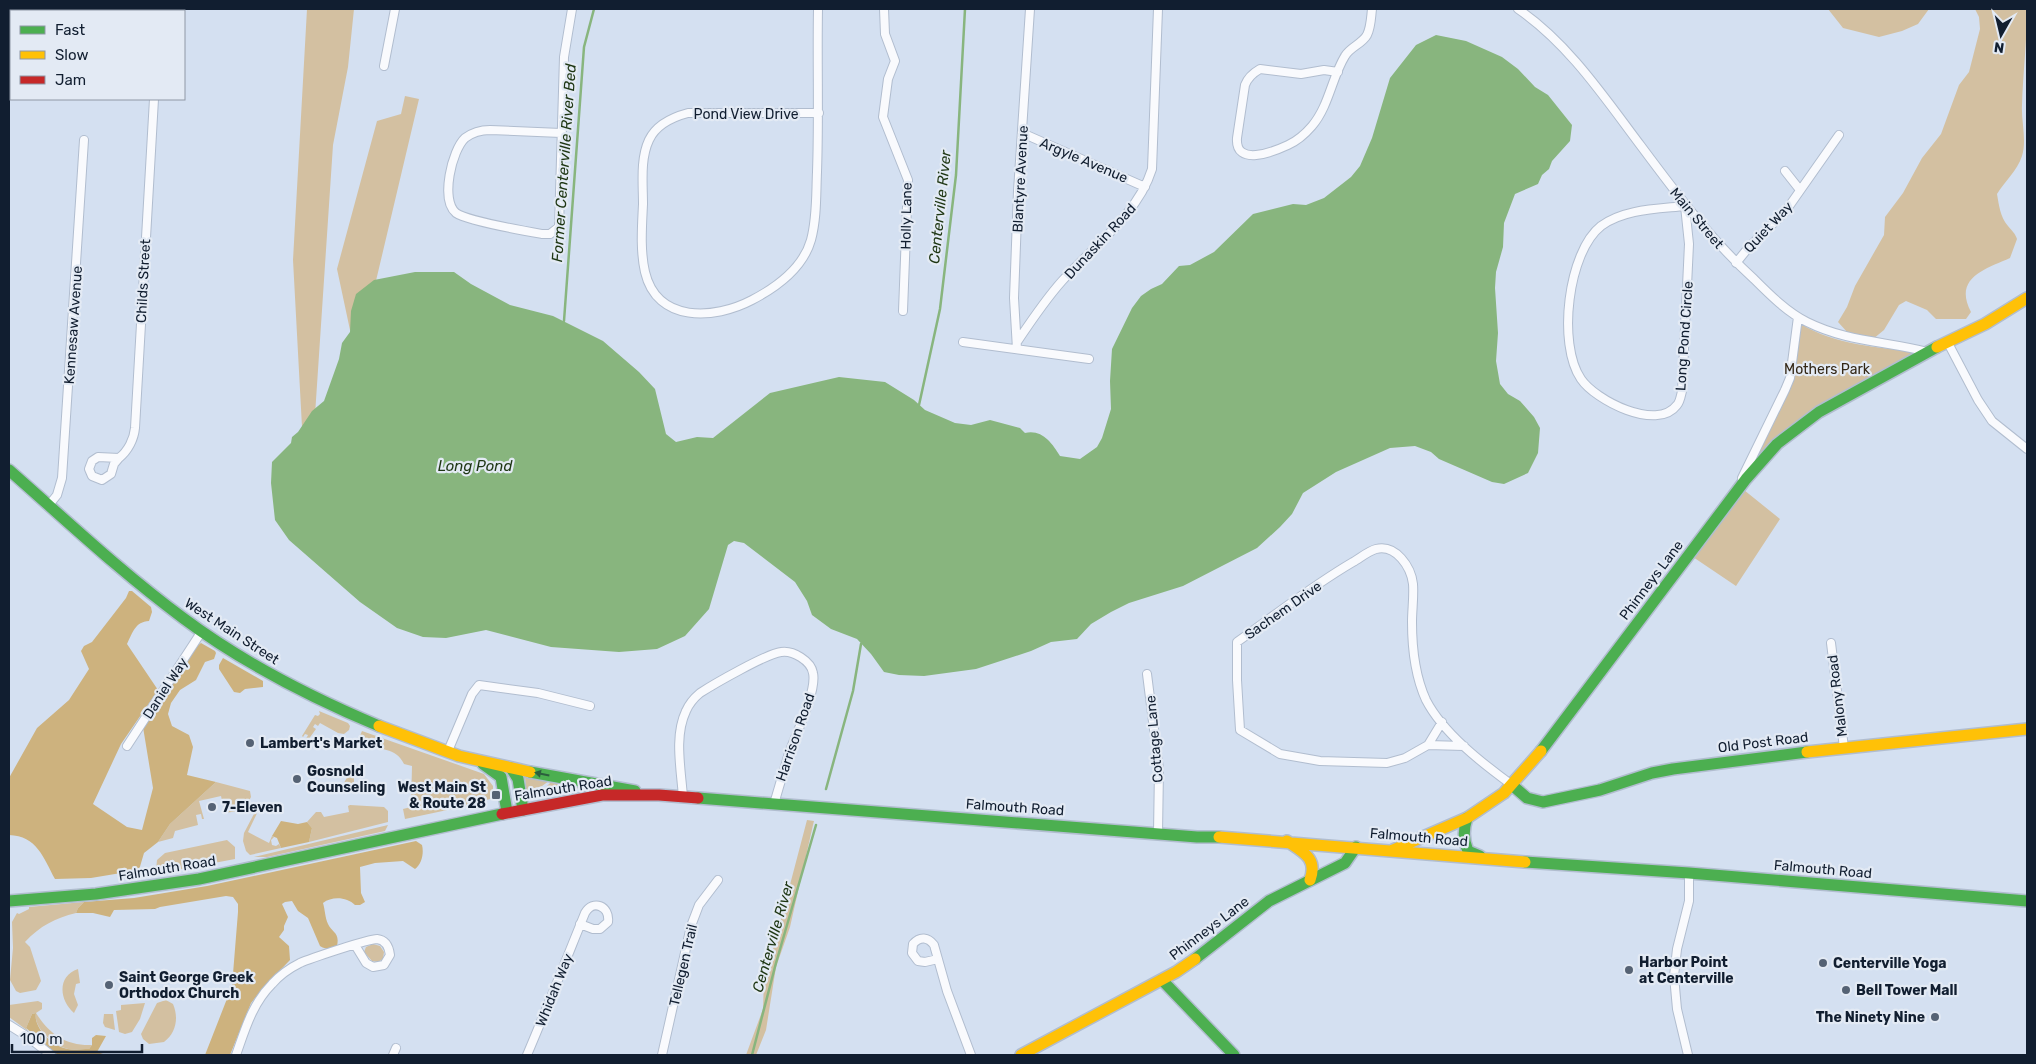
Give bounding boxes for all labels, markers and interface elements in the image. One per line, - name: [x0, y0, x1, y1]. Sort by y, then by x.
- legend: [10, 10, 185, 100]
- north arrow: [1976, 10, 2026, 60]
- text: Fast: [55, 21, 85, 39]
- text: N: [1993, 38, 2005, 56]
- text: Slow: [55, 46, 88, 64]
- water label: Former Centerville River Bed: [548, 62, 580, 263]
- text: Jam: [55, 71, 86, 89]
- street label: Pond View Drive: [694, 106, 799, 123]
- street label: Blantyre Avenue: [1009, 125, 1032, 233]
- street label: Argyle Avenue: [1037, 134, 1131, 187]
- water label: Centerville River: [925, 148, 955, 265]
- street label: Holly Lane: [897, 182, 916, 250]
- street label: Main Street: [1666, 184, 1727, 253]
- street label: Quiet Way: [1740, 198, 1797, 257]
- street label: Dunaskin Road: [1061, 200, 1140, 283]
- street label: Childs Street: [133, 238, 154, 323]
- street label: Kennesaw Avenue: [61, 265, 86, 385]
- street label: Long Pond Circle: [1672, 280, 1697, 392]
- park label: Mothers Park: [1784, 361, 1871, 378]
- water label: Long Pond: [438, 457, 513, 475]
- street label: Phinneys Lane: [1616, 537, 1687, 624]
- street label: Sachem Drive: [1242, 578, 1325, 643]
- street label: West Main Street: [181, 594, 283, 669]
- street label: Daniel Way: [139, 654, 192, 722]
- street label: Malony Road: [1824, 654, 1851, 738]
- street label: Harrison Road: [772, 691, 818, 783]
- street label: Cottage Lane: [1142, 694, 1167, 783]
- street label: Old Post Road: [1717, 729, 1809, 756]
- place label: Lambert's Market: [260, 735, 383, 752]
- marker: Lambert's Market: [244, 737, 256, 749]
- place label: Gosnold Counseling: [307, 763, 385, 796]
- one-way arrow: [534, 770, 549, 778]
- street label: Falmouth Road: [513, 772, 613, 805]
- marker: Gosnold Counseling: [291, 773, 303, 785]
- place label: West Main St & Route 28: [397, 779, 486, 812]
- marker: West Main St & Route 28: [490, 789, 502, 801]
- street label: Falmouth Road: [965, 796, 1065, 819]
- place label: 7-Eleven: [222, 799, 283, 816]
- marker: 7-Eleven: [206, 801, 218, 813]
- street label: Falmouth Road: [1369, 825, 1469, 850]
- street label: Falmouth Road: [117, 852, 217, 885]
- street label: Falmouth Road: [1773, 857, 1873, 882]
- water label: Centerville River: [749, 878, 798, 994]
- street label: Phinneys Lane: [1166, 893, 1253, 964]
- street label: Tellegen Trail: [666, 922, 701, 1008]
- street label: Whidah Way: [532, 951, 577, 1029]
- place label: Harbor Point at Centerville: [1639, 954, 1734, 987]
- place label: Centerville Yoga: [1833, 955, 1947, 972]
- marker: Centerville Yoga: [1817, 957, 1829, 969]
- marker: Harbor Point at Centerville: [1623, 964, 1635, 976]
- place label: Saint George Greek Orthodox Church: [119, 969, 254, 1002]
- marker: Saint George Greek Orthodox Church: [103, 979, 115, 991]
- place label: Bell Tower Mall: [1856, 982, 1958, 999]
- marker: Bell Tower Mall: [1840, 984, 1852, 996]
- place label: The Ninety Nine: [1816, 1009, 1925, 1026]
- marker: The Ninety Nine: [1929, 1011, 1941, 1023]
- scale bar: [12, 1022, 142, 1054]
- text: 100 m: [20, 1030, 62, 1048]

